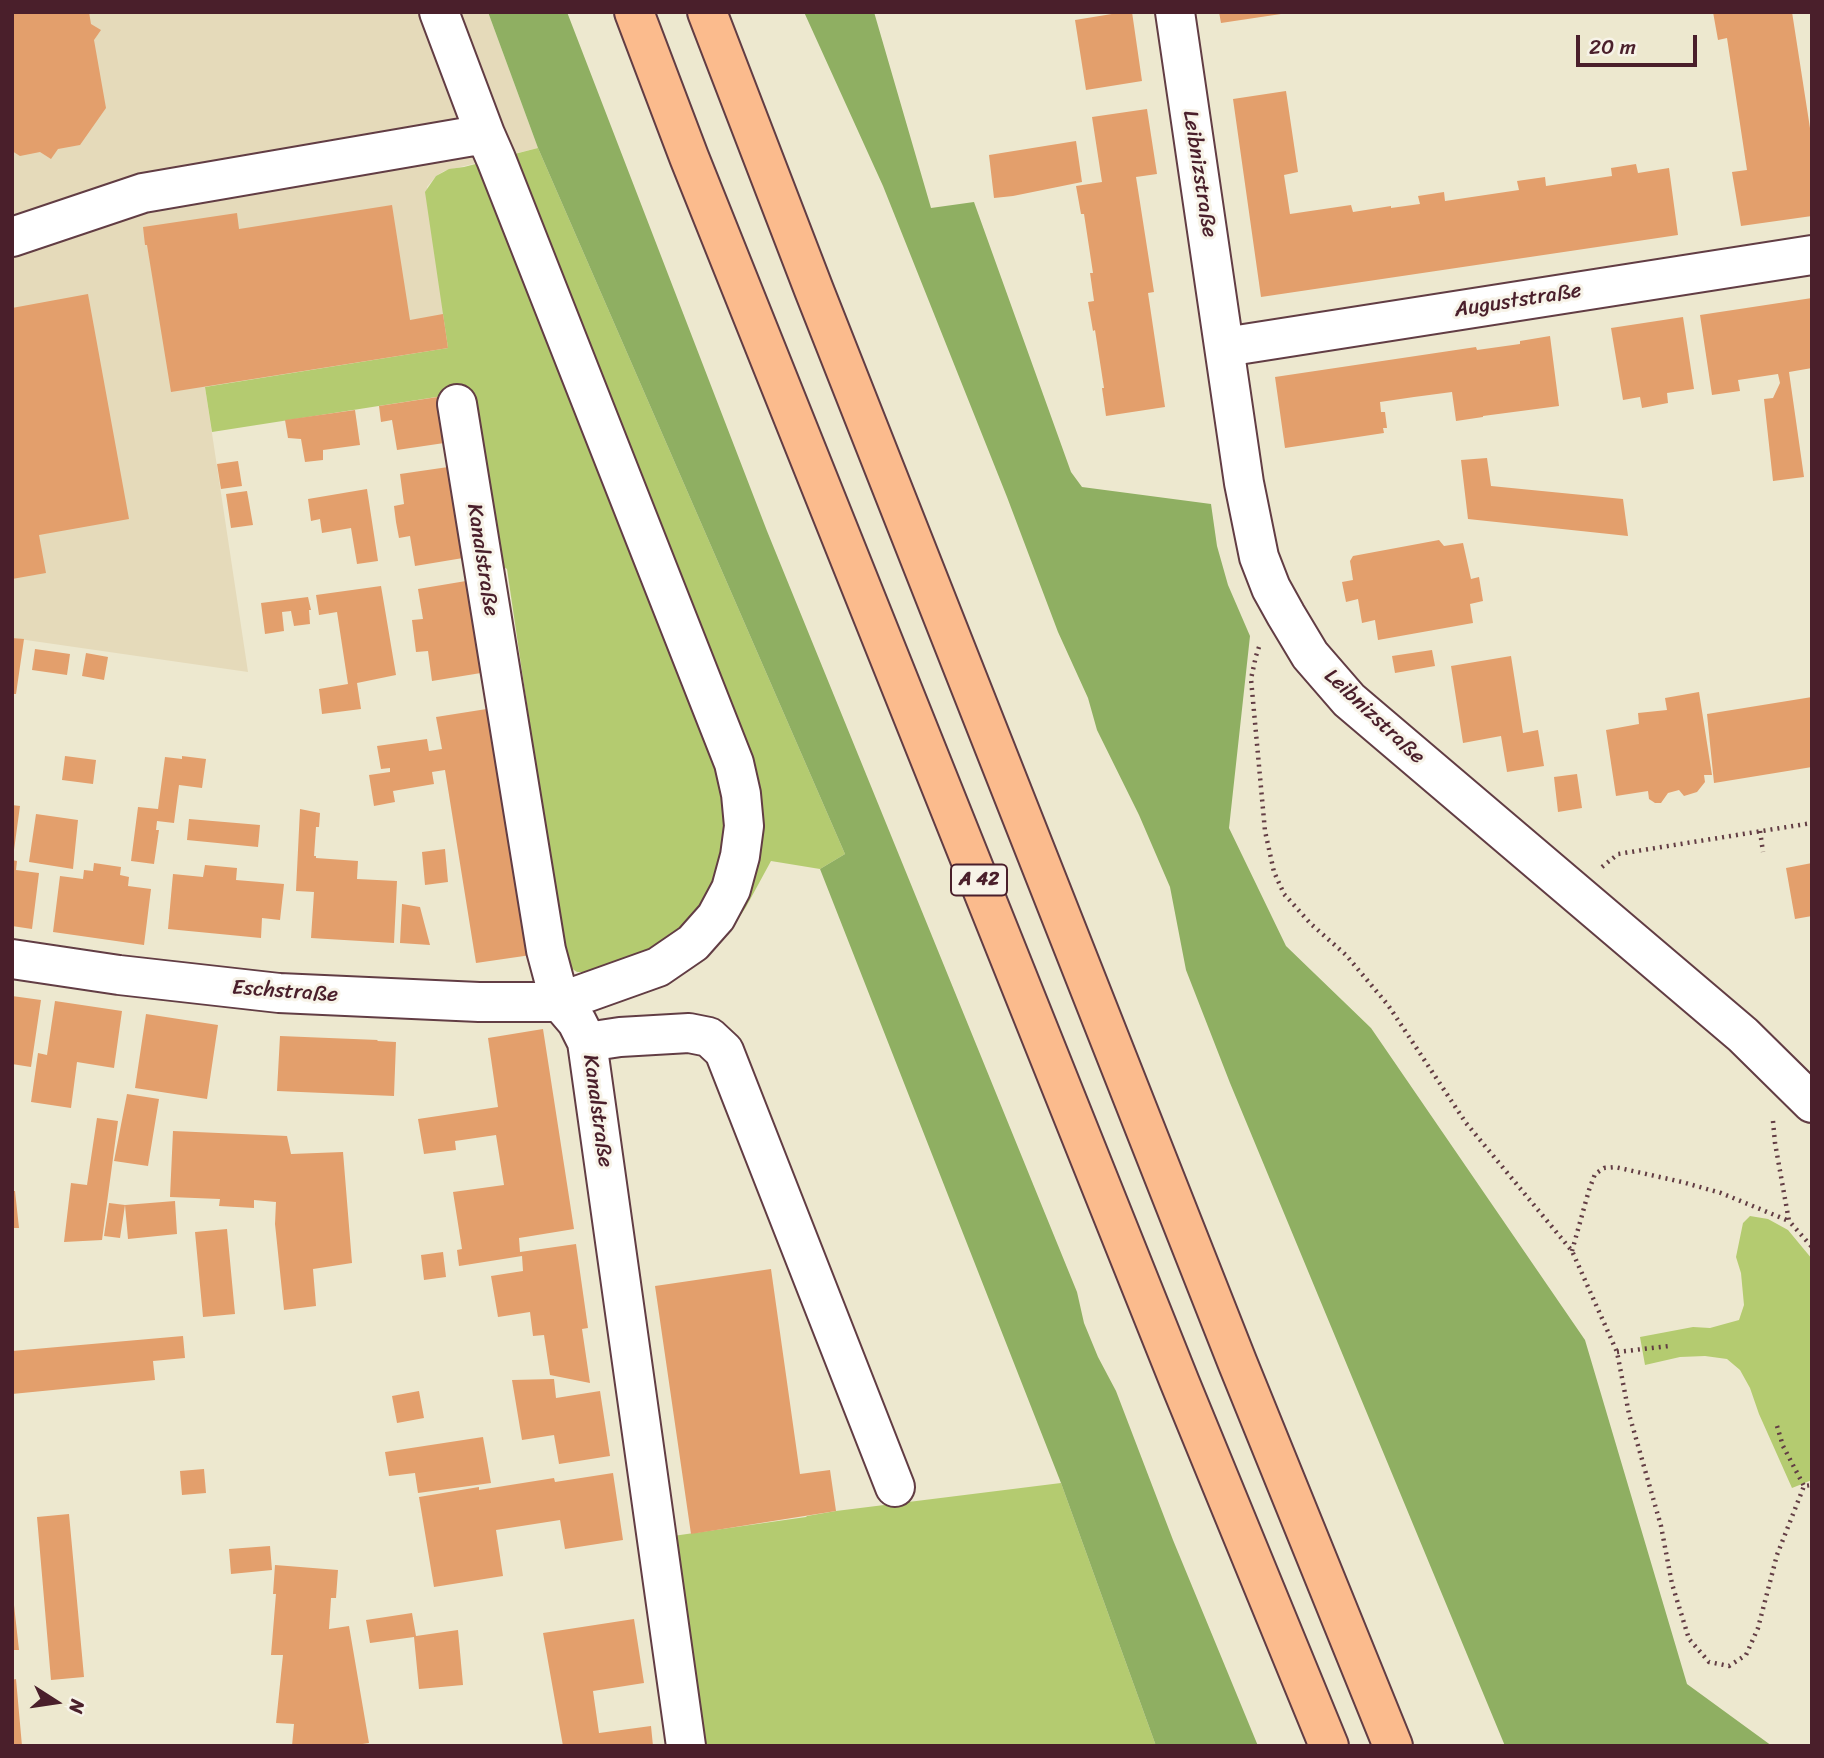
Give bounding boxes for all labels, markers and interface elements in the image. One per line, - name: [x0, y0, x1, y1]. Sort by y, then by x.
- scale bar: [1579, 21, 1700, 65]
- text: 20 m: [1589, 28, 1636, 66]
- street label: Leibnizstraße: [1177, 109, 1221, 239]
- street label: Auguststraße: [1453, 279, 1583, 323]
- street label: Kanalstraße: [461, 502, 503, 618]
- street label: Leibnizstraße: [1319, 664, 1429, 770]
- road number: A 42: [951, 864, 1007, 895]
- street label: Eschstraße: [231, 976, 339, 1008]
- street label: Kanalstraße: [577, 1053, 617, 1169]
- north arrow: [21, 1667, 91, 1737]
- text: N: [60, 1697, 95, 1716]

